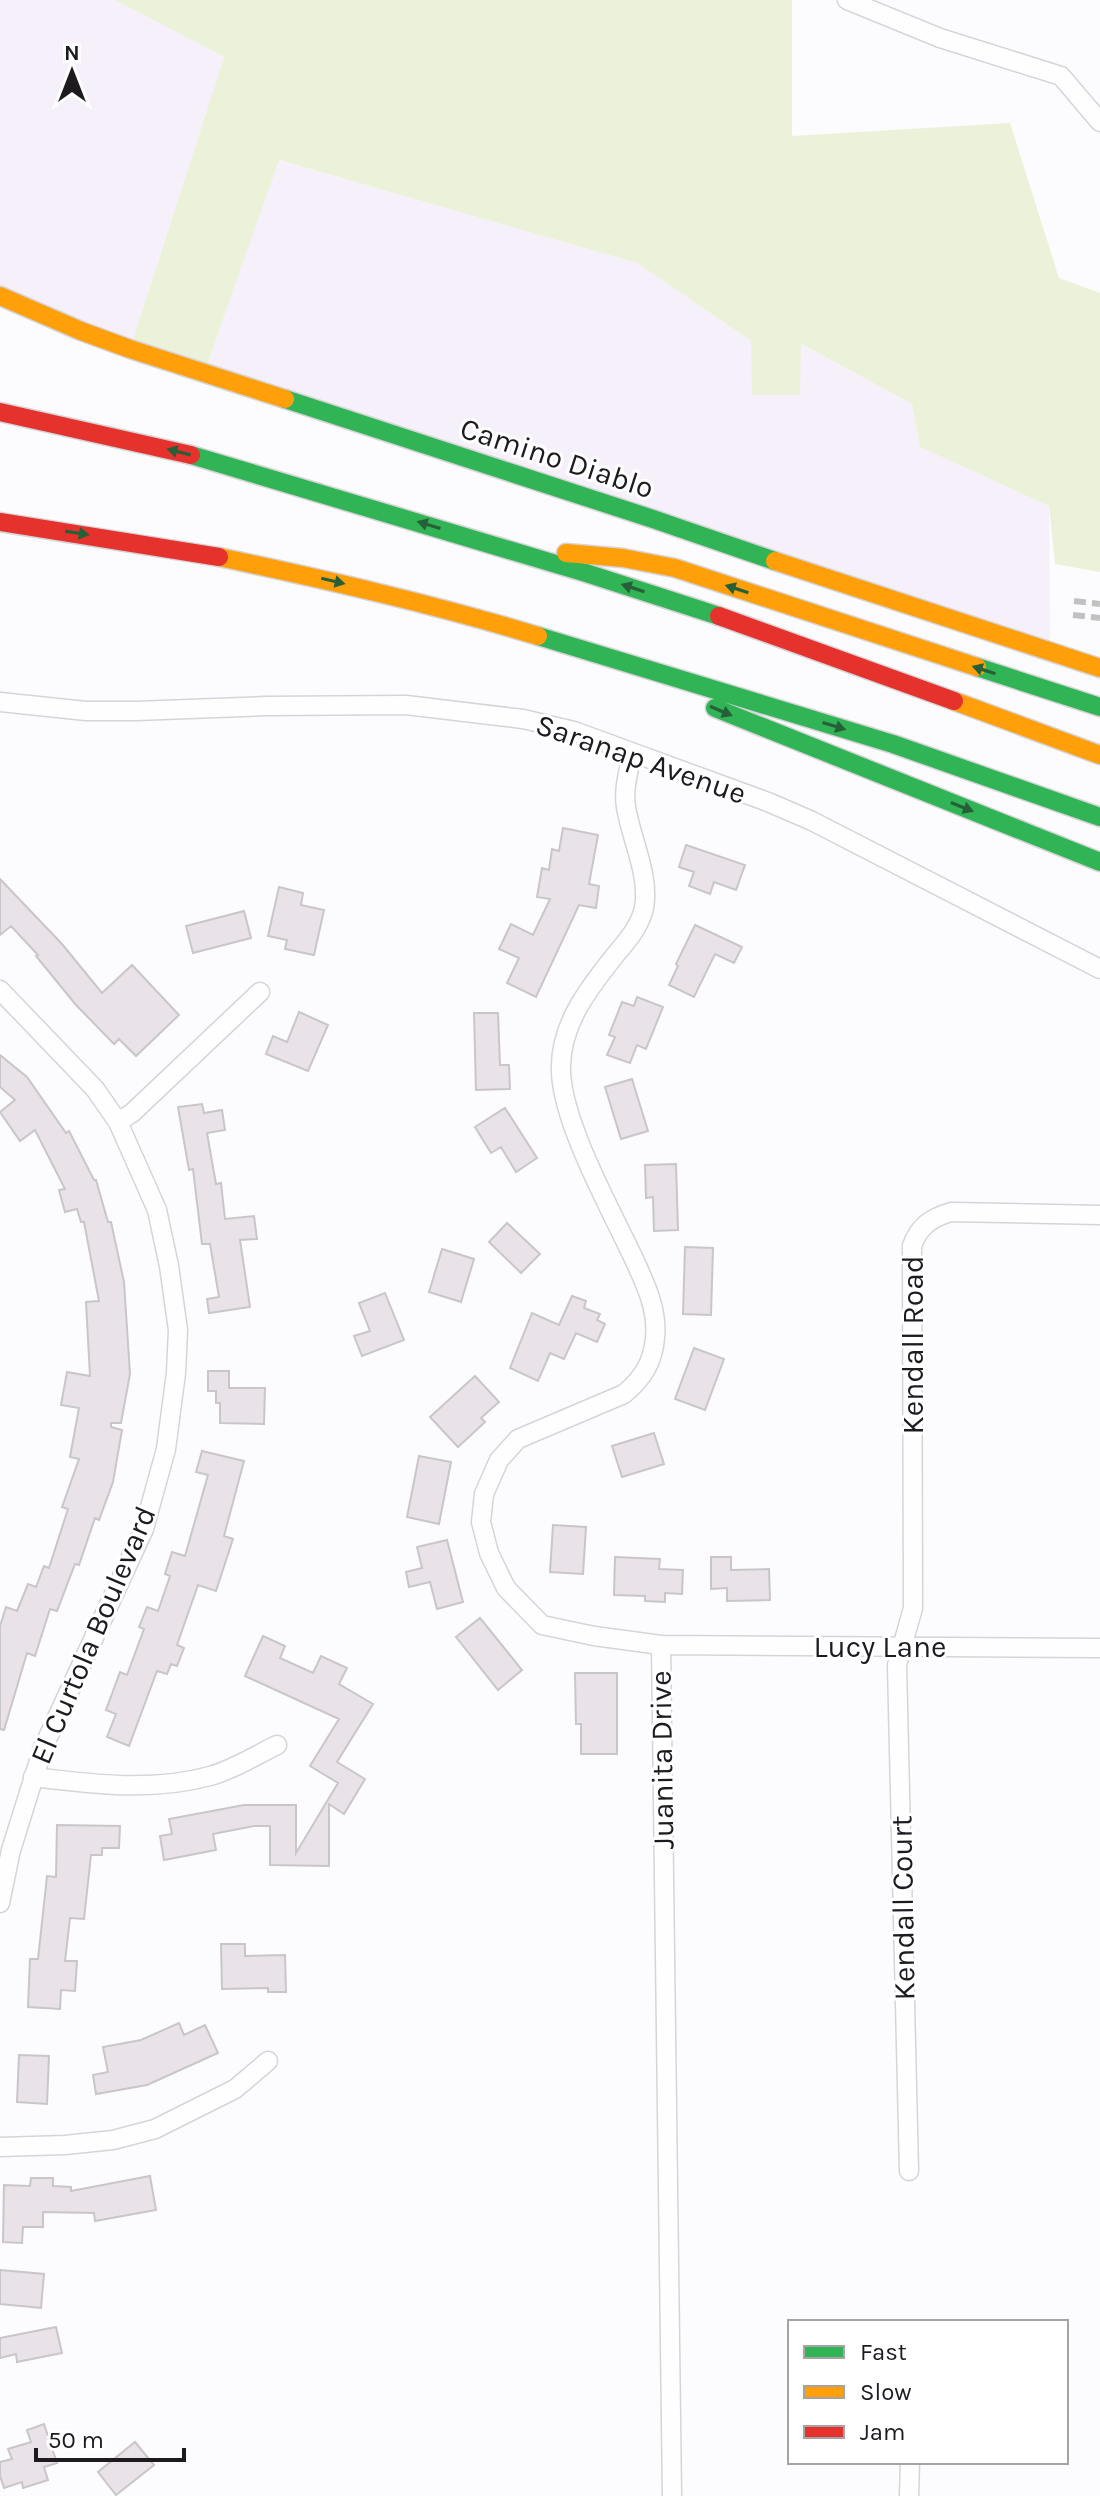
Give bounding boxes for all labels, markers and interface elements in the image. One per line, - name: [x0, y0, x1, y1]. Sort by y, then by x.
- north arrow: [32, 32, 112, 112]
- text: N: [64, 40, 80, 66]
- street label: Camino Diablo: [456, 410, 658, 506]
- one-way arrow: [167, 446, 192, 458]
- one-way arrow: [416, 518, 440, 530]
- one-way arrow: [65, 527, 90, 540]
- one-way arrow: [320, 575, 345, 588]
- one-way arrow: [621, 581, 645, 594]
- one-way arrow: [725, 582, 749, 594]
- one-way arrow: [972, 663, 996, 675]
- one-way arrow: [709, 704, 733, 717]
- street label: Saranap Avenue: [531, 706, 751, 812]
- one-way arrow: [823, 720, 847, 733]
- one-way arrow: [950, 801, 974, 814]
- street label: Kendall Road: [895, 1255, 931, 1435]
- street label: El Curtola Boulevard: [22, 1501, 164, 1769]
- street label: Lucy Lane: [814, 1629, 946, 1665]
- street label: Juanita Drive: [642, 1670, 682, 1850]
- street label: Kendall Court: [883, 1815, 923, 2001]
- legend: [788, 2320, 1068, 2464]
- text: Fast: [860, 2338, 907, 2366]
- text: Slow: [860, 2378, 912, 2406]
- scale bar: [36, 2412, 184, 2462]
- text: Jam: [860, 2418, 905, 2446]
- text: 50 m: [48, 2426, 104, 2454]

